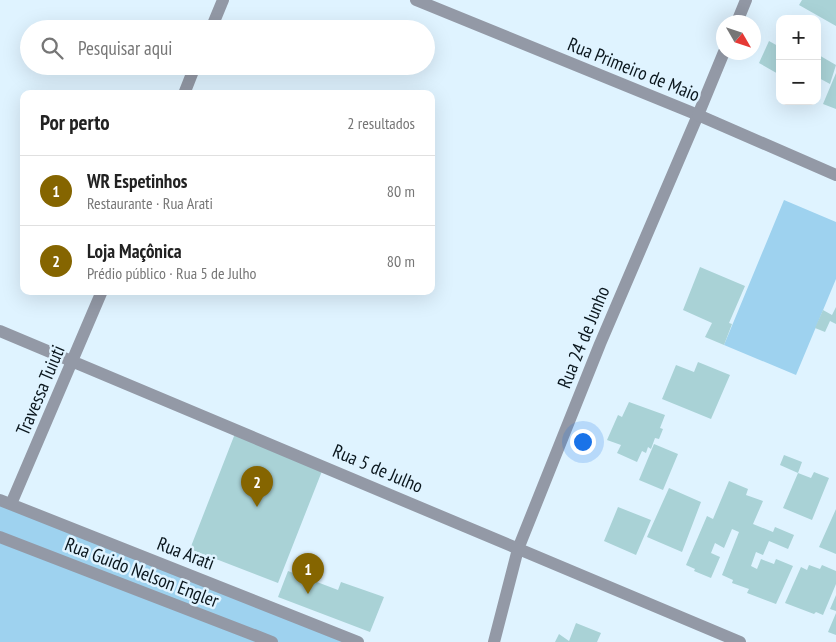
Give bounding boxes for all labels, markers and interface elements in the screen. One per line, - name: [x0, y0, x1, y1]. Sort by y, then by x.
- north arrow: [716, 15, 761, 60]
- map controls: [776, 15, 821, 105]
- button: +: [776, 15, 821, 60]
- search box: [20, 20, 435, 75]
- street label: Rua Primeiro de Maio: [564, 32, 704, 106]
- icon: search: [38, 34, 66, 62]
- text: Pesquisar aqui: [78, 36, 172, 60]
- button: −: [776, 60, 821, 105]
- text: Por perto: [40, 109, 110, 136]
- text: 2 resultados: [347, 113, 415, 133]
- text: WR Espetinhos: [87, 169, 188, 193]
- text: 1: [52, 181, 60, 201]
- text: 80 m: [387, 181, 415, 201]
- text: Restaurante · Rua Arati: [87, 193, 213, 213]
- text: Loja Maçônica: [87, 239, 182, 263]
- text: 2: [52, 251, 60, 271]
- text: 80 m: [387, 251, 415, 271]
- text: Prédio público · Rua 5 de Julho: [87, 263, 256, 283]
- street label: Rua 24 de Junho: [552, 282, 614, 392]
- street label: Travessa Tuiuti: [10, 341, 70, 439]
- your location: [570, 429, 596, 455]
- street label: Rua 5 de Julho: [329, 438, 427, 498]
- pin: 2: [241, 466, 273, 507]
- street label: Rua Arati: [154, 531, 218, 575]
- street label: Rua Guido Nelson Engler: [62, 532, 223, 613]
- pin: 1: [292, 553, 324, 594]

